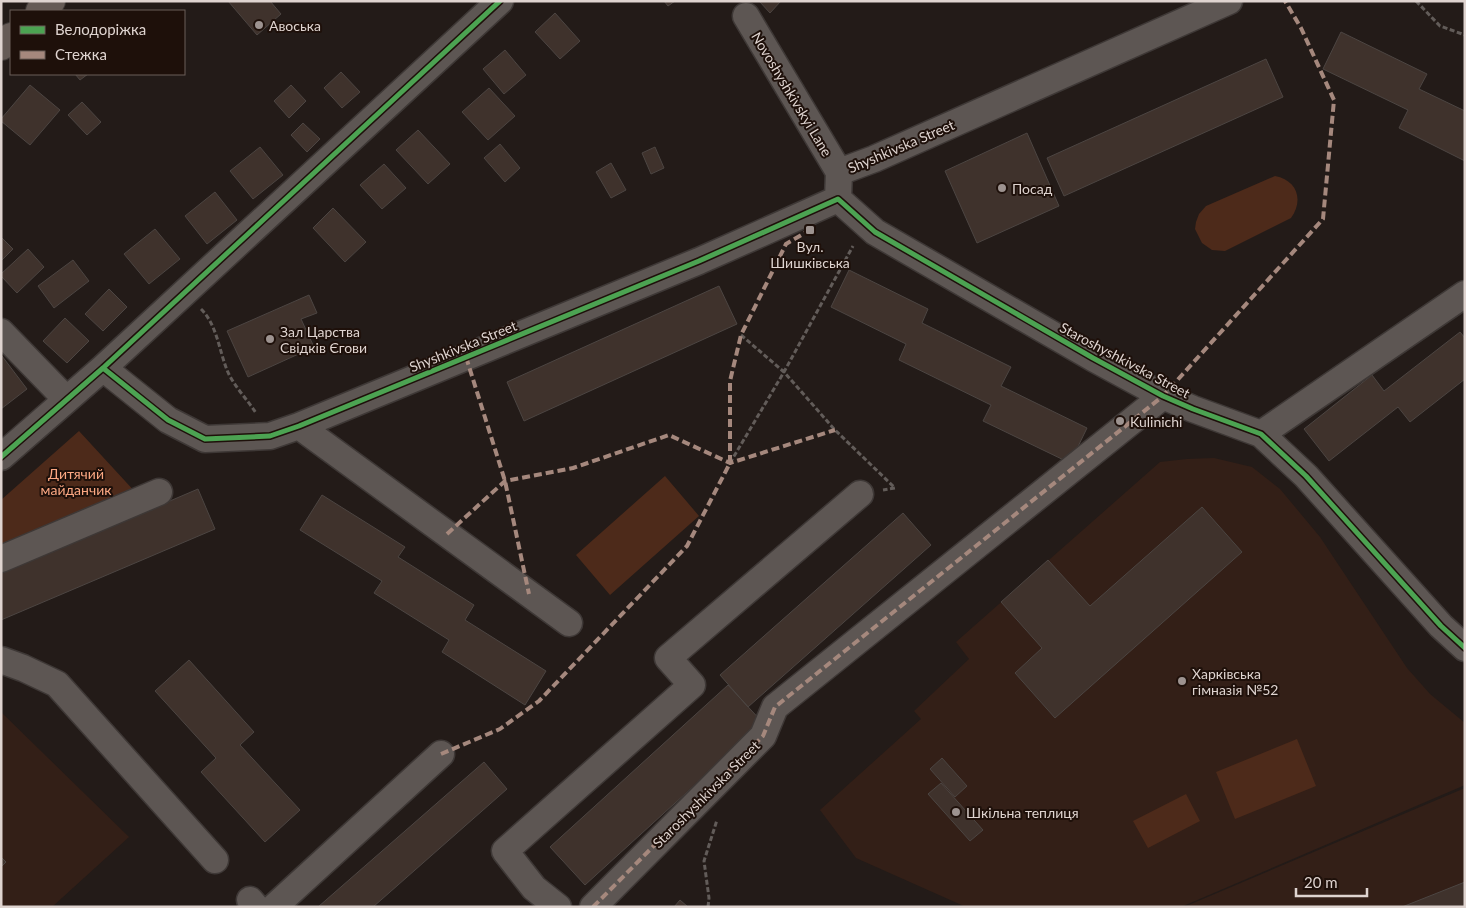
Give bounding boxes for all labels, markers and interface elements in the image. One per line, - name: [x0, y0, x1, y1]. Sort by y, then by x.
- legend: [10, 10, 185, 75]
- place label: Авоська: [269, 17, 321, 34]
- marker: Авоська: [253, 19, 265, 31]
- text: Велодоріжка: [55, 20, 146, 38]
- street label: Novoshyshkivskyi Lane: [748, 29, 836, 159]
- text: Стежка: [55, 45, 107, 63]
- street label: Shyshkivska Street: [845, 116, 957, 176]
- place label: Посад: [1012, 180, 1053, 197]
- marker: Посад: [996, 182, 1008, 194]
- marker: Вул. Шишківська: [804, 224, 816, 236]
- place label: Вул. Шишківська: [770, 238, 850, 271]
- street label: Shyshkivska Street: [407, 317, 519, 375]
- street label: Staroshyshkivska Street: [1057, 319, 1193, 401]
- place label: Зал Царства Свідків Єгови: [280, 323, 367, 356]
- marker: Зал Царства Свідків Єгови: [264, 333, 276, 345]
- place label: Kulinichi: [1130, 413, 1182, 430]
- marker: Kulinichi: [1114, 415, 1126, 427]
- park label: Дитячий майданчик: [41, 465, 112, 498]
- place label: Харківська гімназія №52: [1192, 665, 1278, 698]
- marker: Харківська гімназія №52: [1176, 675, 1188, 687]
- street label: Staroshyshkivska Street: [649, 737, 763, 851]
- place label: Шкільна теплиця: [966, 804, 1079, 821]
- marker: Шкільна теплиця: [950, 806, 962, 818]
- scale bar: [1296, 866, 1367, 898]
- text: 20 m: [1304, 873, 1338, 891]

